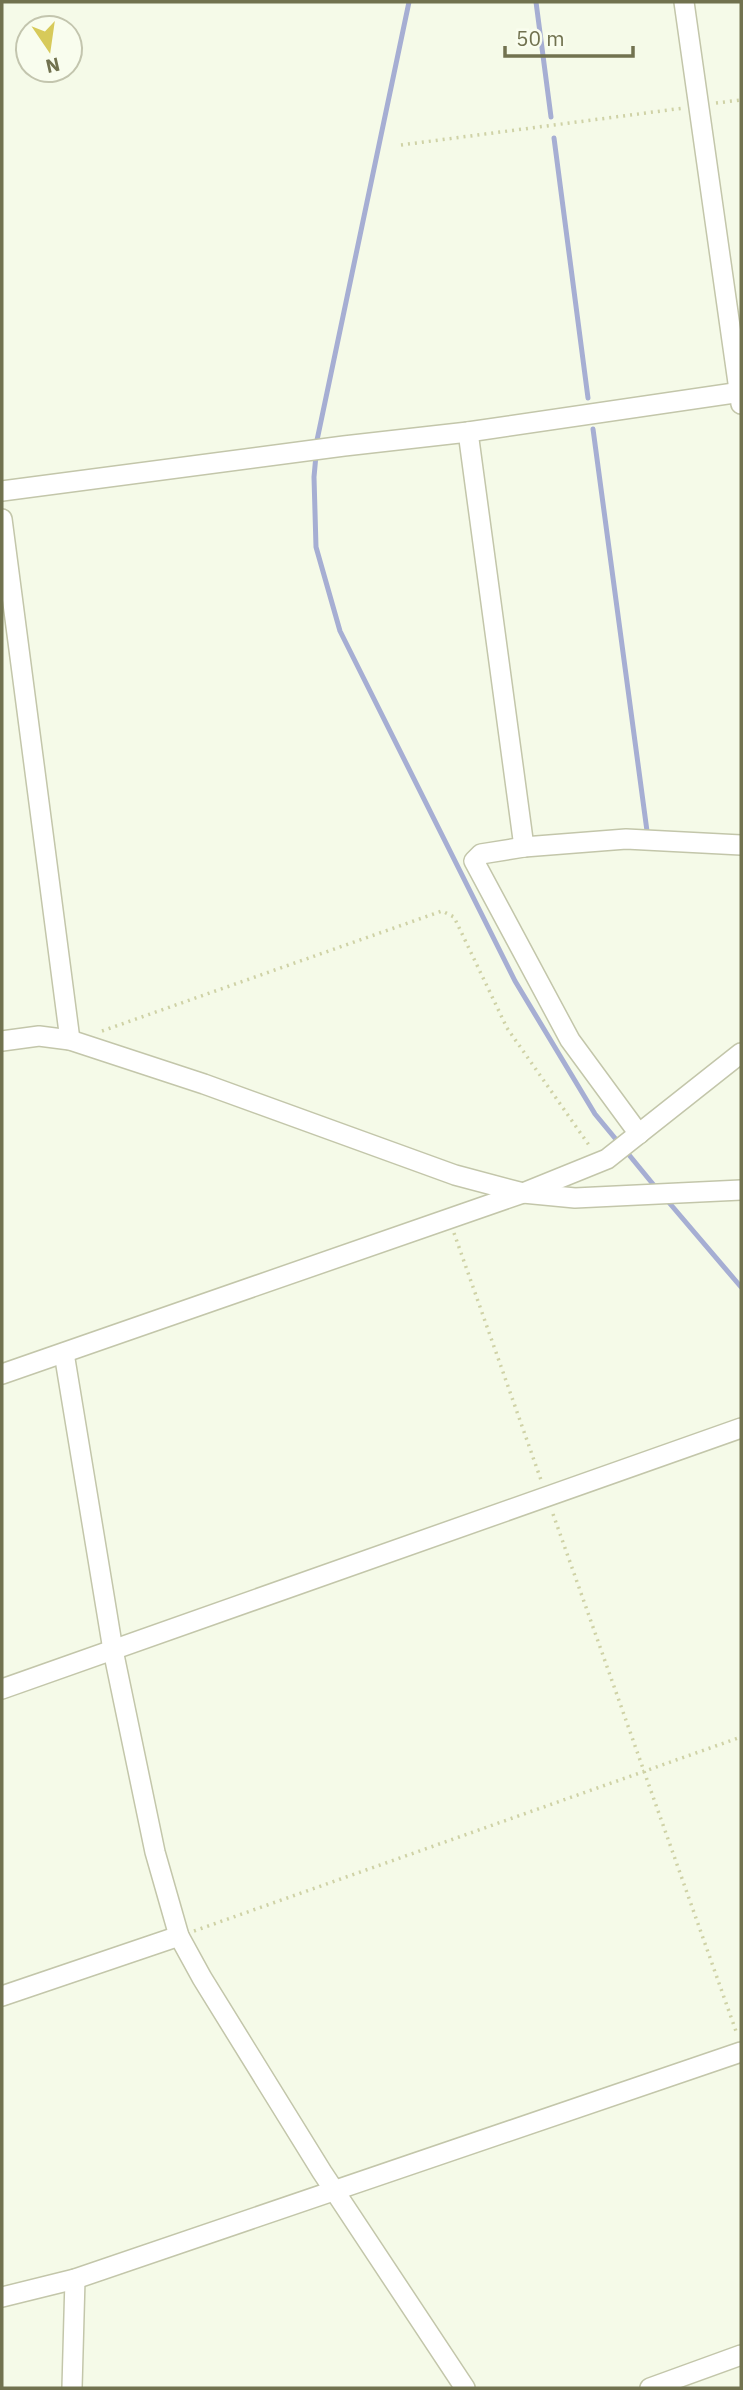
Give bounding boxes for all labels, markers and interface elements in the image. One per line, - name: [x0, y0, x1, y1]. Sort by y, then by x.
- north arrow: [14, 14, 84, 84]
- scale bar: [505, 14, 633, 58]
- text: 50 m: [516, 24, 565, 52]
- text: N: [43, 52, 62, 79]

